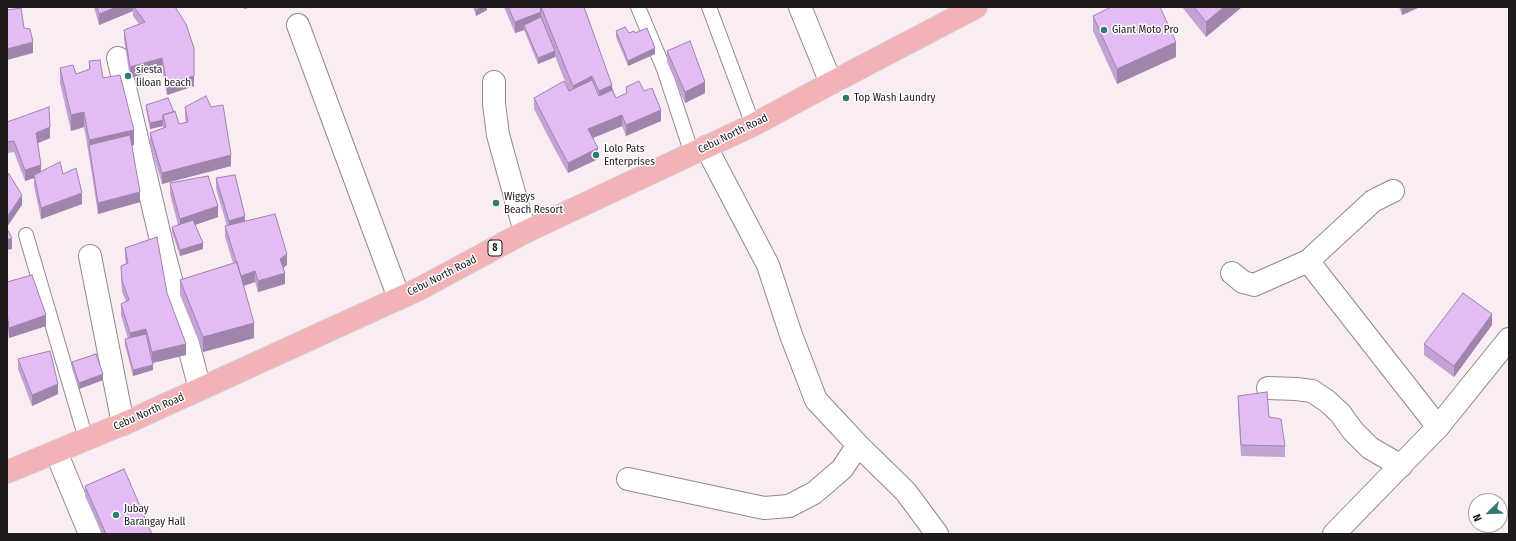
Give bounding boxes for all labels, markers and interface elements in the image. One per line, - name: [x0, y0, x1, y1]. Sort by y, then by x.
- place label: Giant Moto Pro: [1112, 23, 1179, 37]
- marker: Giant Moto Pro: [1099, 25, 1109, 35]
- place label: siesta liloan beach: [136, 63, 191, 89]
- marker: siesta liloan beach: [123, 71, 133, 81]
- place label: Top Wash Laundry: [854, 91, 935, 105]
- marker: Top Wash Laundry: [841, 93, 851, 103]
- street label: Cebu North Road: [696, 111, 770, 157]
- place label: Lolo Pats Enterprises: [604, 142, 655, 168]
- marker: Lolo Pats Enterprises: [591, 150, 601, 160]
- place label: Wiggys Beach Resort: [504, 190, 563, 216]
- marker: Wiggys Beach Resort: [491, 198, 501, 208]
- road number: 8: [488, 240, 502, 256]
- street label: Cebu North Road: [405, 253, 479, 299]
- street label: Cebu North Road: [112, 390, 186, 434]
- north arrow: [1468, 493, 1508, 533]
- place label: Jubay Barangay Hall: [124, 502, 186, 528]
- marker: Jubay Barangay Hall: [111, 510, 121, 520]
- text: N: [1470, 512, 1485, 523]

